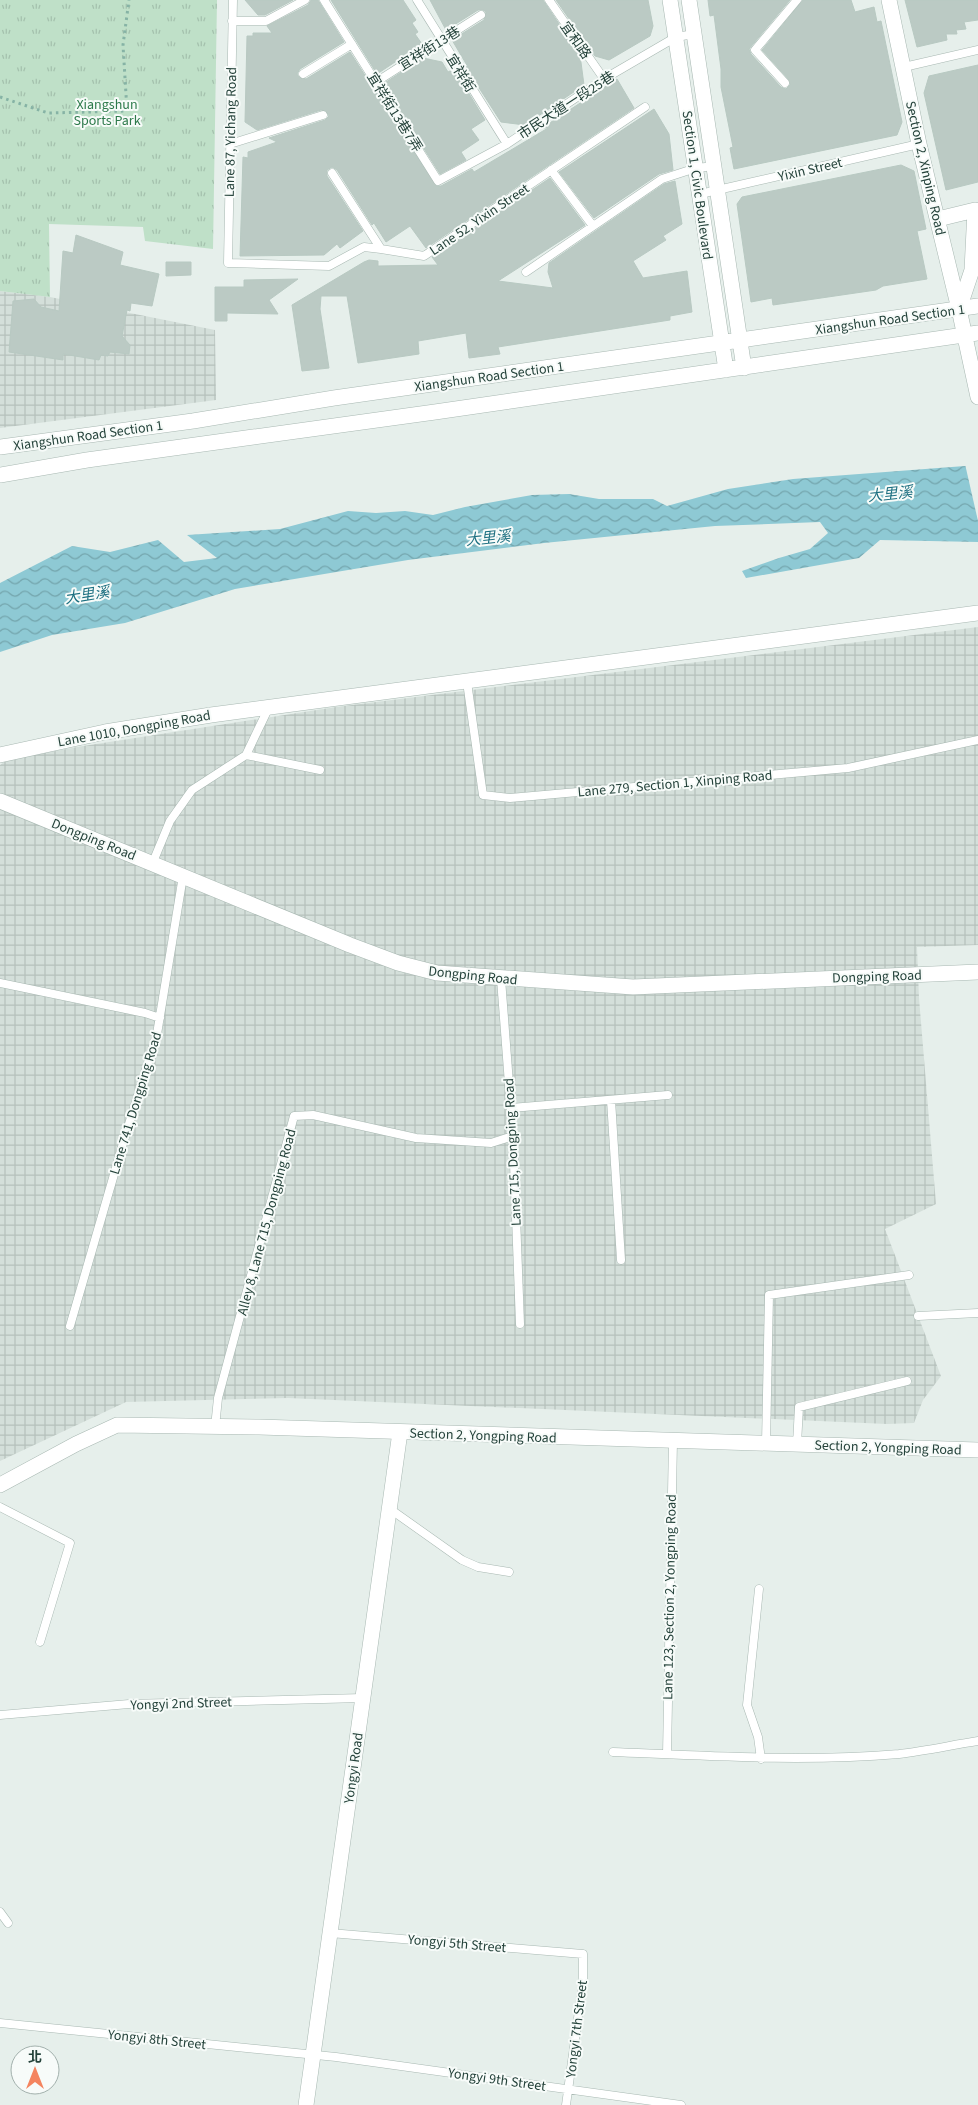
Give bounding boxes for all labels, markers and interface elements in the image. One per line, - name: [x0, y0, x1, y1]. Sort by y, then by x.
- street label: 宜和路: [555, 18, 595, 64]
- street label: 宜祥街13巷: [395, 22, 463, 74]
- street label: 宜祥街: [443, 51, 479, 95]
- street label: Lane 87, Yichang Road: [220, 67, 242, 197]
- street label: 市民大道一段25巷: [514, 67, 619, 145]
- street label: 宜祥街13巷7弄: [362, 69, 427, 156]
- park label: Xiangshun Sports Park: [73, 95, 141, 131]
- street label: Section 2, Xinping Road: [900, 99, 950, 237]
- street label: Section 1, Civic Boulevard: [677, 109, 717, 261]
- street label: Yixin Street: [775, 153, 845, 187]
- street label: Lane 52, Yixin Street: [426, 179, 534, 261]
- street label: Xiangshun Road Section 1: [814, 300, 966, 340]
- street label: Xiangshun Road Section 1: [413, 357, 565, 397]
- street label: Xiangshun Road Section 1: [12, 416, 164, 456]
- water label: 大里溪: [867, 481, 916, 507]
- water label: 大里溪: [465, 525, 514, 551]
- water label: 大里溪: [63, 581, 113, 609]
- street label: Lane 1010, Dongping Road: [56, 706, 212, 752]
- street label: Lane 279, Section 1, Xinping Road: [577, 766, 773, 802]
- street label: Dongping Road: [48, 814, 139, 866]
- street label: Dongping Road: [427, 961, 519, 991]
- street label: Dongping Road: [832, 965, 922, 989]
- street label: Lane 741, Dongping Road: [105, 1030, 167, 1177]
- street label: Lane 715, Dongping Road: [499, 1077, 527, 1226]
- street label: Alley 8, Lane 715, Dongping Road: [232, 1127, 302, 1318]
- street label: Section 2, Yongping Road: [409, 1423, 557, 1449]
- street label: Section 2, Yongping Road: [814, 1435, 962, 1461]
- street label: Lane 123, Section 2, Yongping Road: [658, 1494, 682, 1700]
- street label: Yongyi 2nd Street: [129, 1692, 232, 1716]
- street label: Yongyi Road: [339, 1731, 369, 1806]
- street label: Yongyi 5th Street: [406, 1930, 507, 1958]
- street label: Yongyi 7th Street: [561, 1979, 593, 2080]
- street label: Yongyi 8th Street: [106, 2025, 207, 2055]
- north arrow: [10, 2045, 60, 2095]
- text: 北: [28, 2048, 42, 2068]
- street label: Yongyi 9th Street: [446, 2063, 547, 2097]

